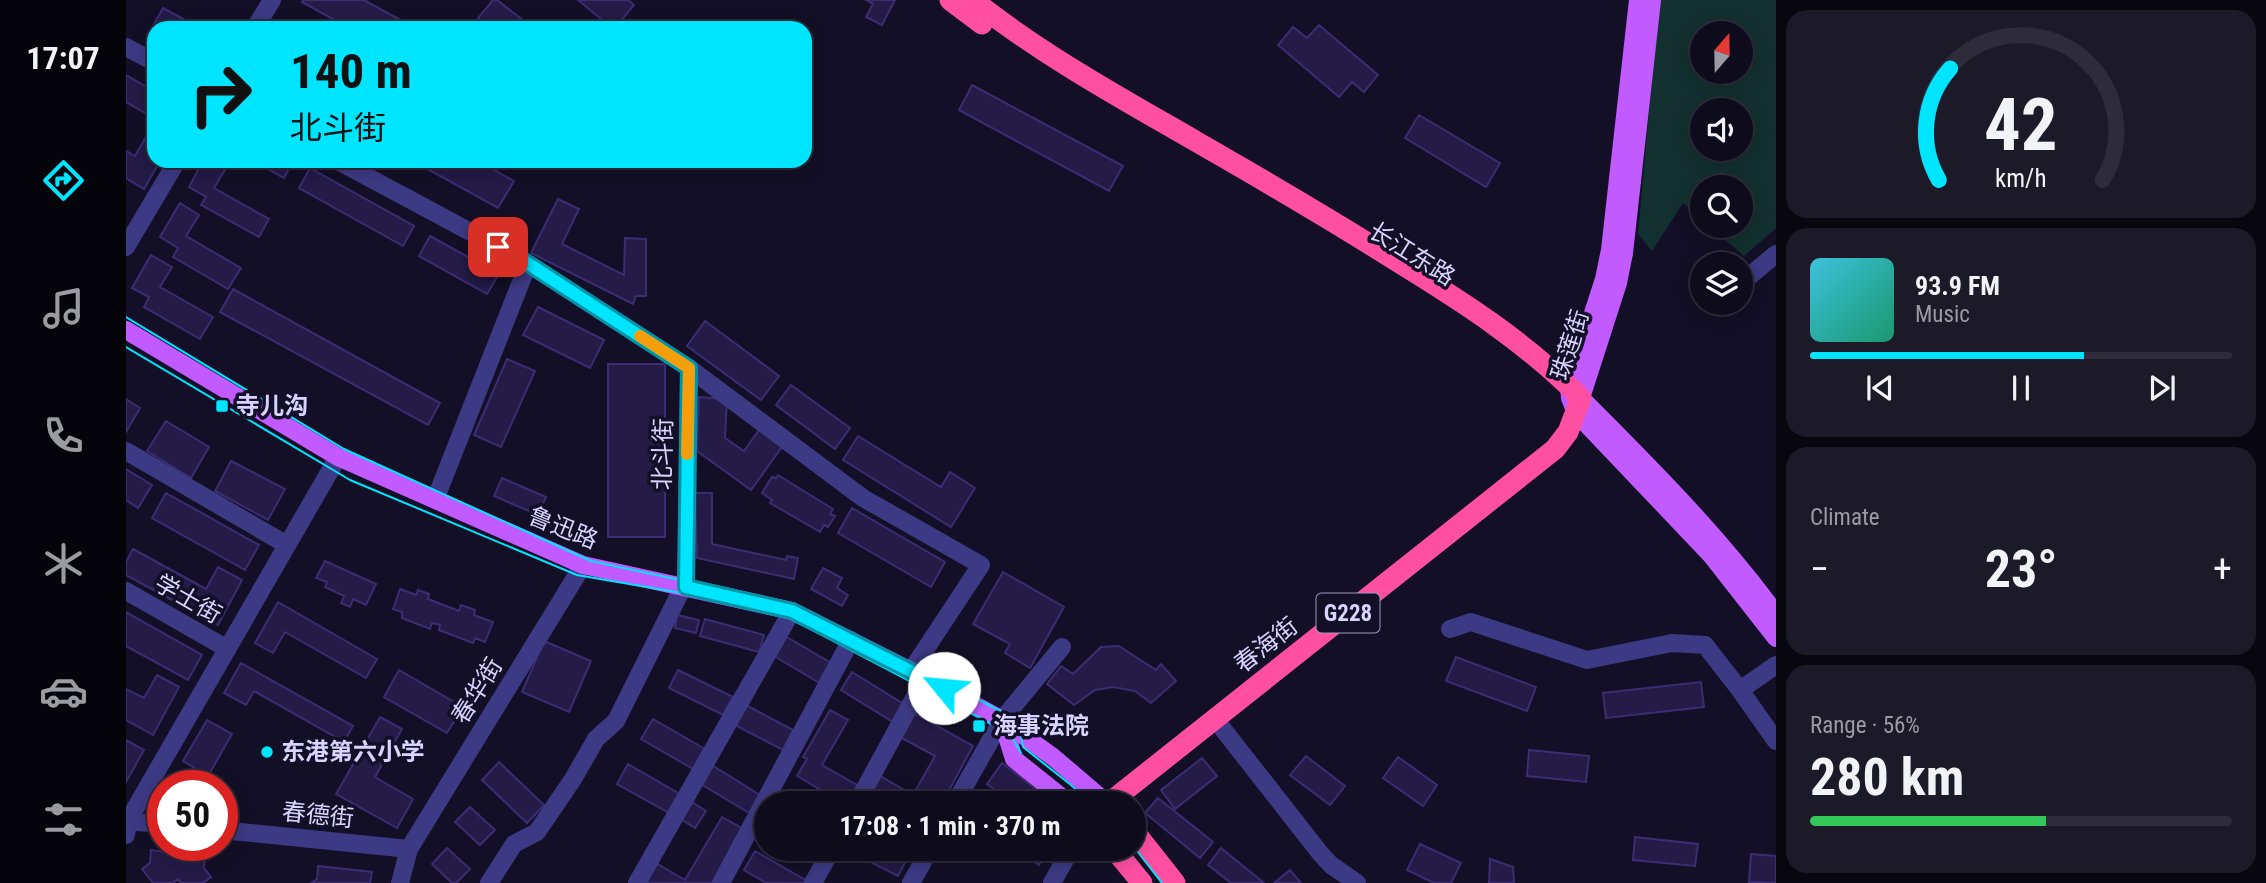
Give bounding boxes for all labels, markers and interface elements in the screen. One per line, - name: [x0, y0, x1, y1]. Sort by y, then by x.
- north arrow: [1690, 21, 1754, 84]
- map controls: [1690, 21, 1753, 315]
- text: 17:07: [26, 39, 100, 77]
- text: 140 m: [290, 43, 412, 100]
- icon: right: [175, 49, 266, 140]
- text: 42: [1984, 83, 2058, 169]
- button: sound: [1690, 98, 1753, 161]
- text: 北斗街: [290, 109, 386, 147]
- icon: directions: [39, 156, 88, 205]
- text: km/h: [1995, 164, 2047, 193]
- button: search: [1690, 175, 1753, 238]
- pin: [468, 217, 528, 277]
- street label: 长江东路: [1364, 217, 1460, 291]
- icon: arrive: [479, 228, 517, 266]
- button: layers: [1690, 252, 1753, 315]
- text: 93.9 FM: [1915, 271, 2000, 301]
- icon: music: [39, 284, 88, 333]
- text: Music: [1915, 301, 1970, 328]
- street label: 珠莲街: [1546, 306, 1594, 384]
- icon: previous: [1861, 369, 1899, 407]
- icon: pause: [2002, 369, 2040, 407]
- icon: next: [2143, 369, 2181, 407]
- place label: 寺儿沟: [236, 392, 308, 420]
- marker: 寺儿沟: [214, 398, 230, 414]
- icon: phone: [39, 411, 88, 460]
- street label: 北斗街: [648, 418, 678, 490]
- street label: 鲁迅路: [524, 502, 602, 554]
- text: Climate: [1810, 504, 1880, 531]
- icon: climate: [39, 539, 88, 588]
- text: 23°: [1985, 539, 2057, 600]
- text: −: [1810, 547, 1829, 591]
- text: +: [2213, 547, 2232, 591]
- street label: 学士街: [150, 569, 226, 629]
- road number: G228: [1316, 594, 1380, 632]
- street label: 春海街: [1229, 612, 1303, 678]
- position arrow: [907, 651, 981, 725]
- street label: 春华街: [446, 653, 508, 729]
- icon: car: [39, 667, 88, 716]
- place label: 海事法院: [993, 712, 1089, 740]
- text: Range · 56%: [1810, 712, 1920, 739]
- marker: 海事法院: [971, 718, 987, 734]
- place label: 东港第六小学: [281, 738, 425, 766]
- marker: 东港第六小学: [259, 744, 275, 760]
- text: 280 km: [1810, 747, 1964, 808]
- speed limit sign: 50: [147, 770, 238, 861]
- icon: filters: [39, 795, 88, 844]
- street label: 春德街: [281, 797, 355, 833]
- text: 17:08 · 1 min · 370 m: [840, 811, 1060, 841]

